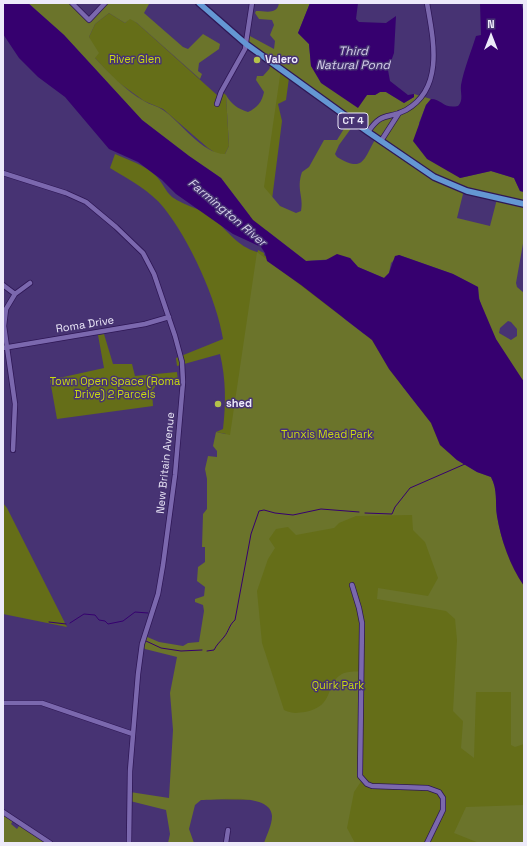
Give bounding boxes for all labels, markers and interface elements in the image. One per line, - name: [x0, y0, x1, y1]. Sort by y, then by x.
- north arrow: [471, 16, 511, 56]
- text: N: [487, 17, 495, 31]
- water label: Third Natural Pond: [316, 45, 390, 73]
- park label: River Glen: [109, 53, 161, 67]
- place label: Valero: [265, 53, 298, 67]
- marker: Valero: [252, 55, 262, 65]
- road number: CT 4: [338, 113, 368, 129]
- water label: Farmington River: [185, 176, 269, 250]
- street label: Roma Drive: [55, 314, 115, 336]
- park label: Town Open Space (Roma Drive) 2 Parcels: [50, 375, 180, 401]
- place label: shed: [226, 397, 252, 411]
- marker: shed: [213, 399, 223, 409]
- street label: New Britain Avenue: [154, 412, 178, 514]
- park label: Tunxis Mead Park: [281, 428, 373, 442]
- park label: Quirk Park: [312, 679, 364, 693]

